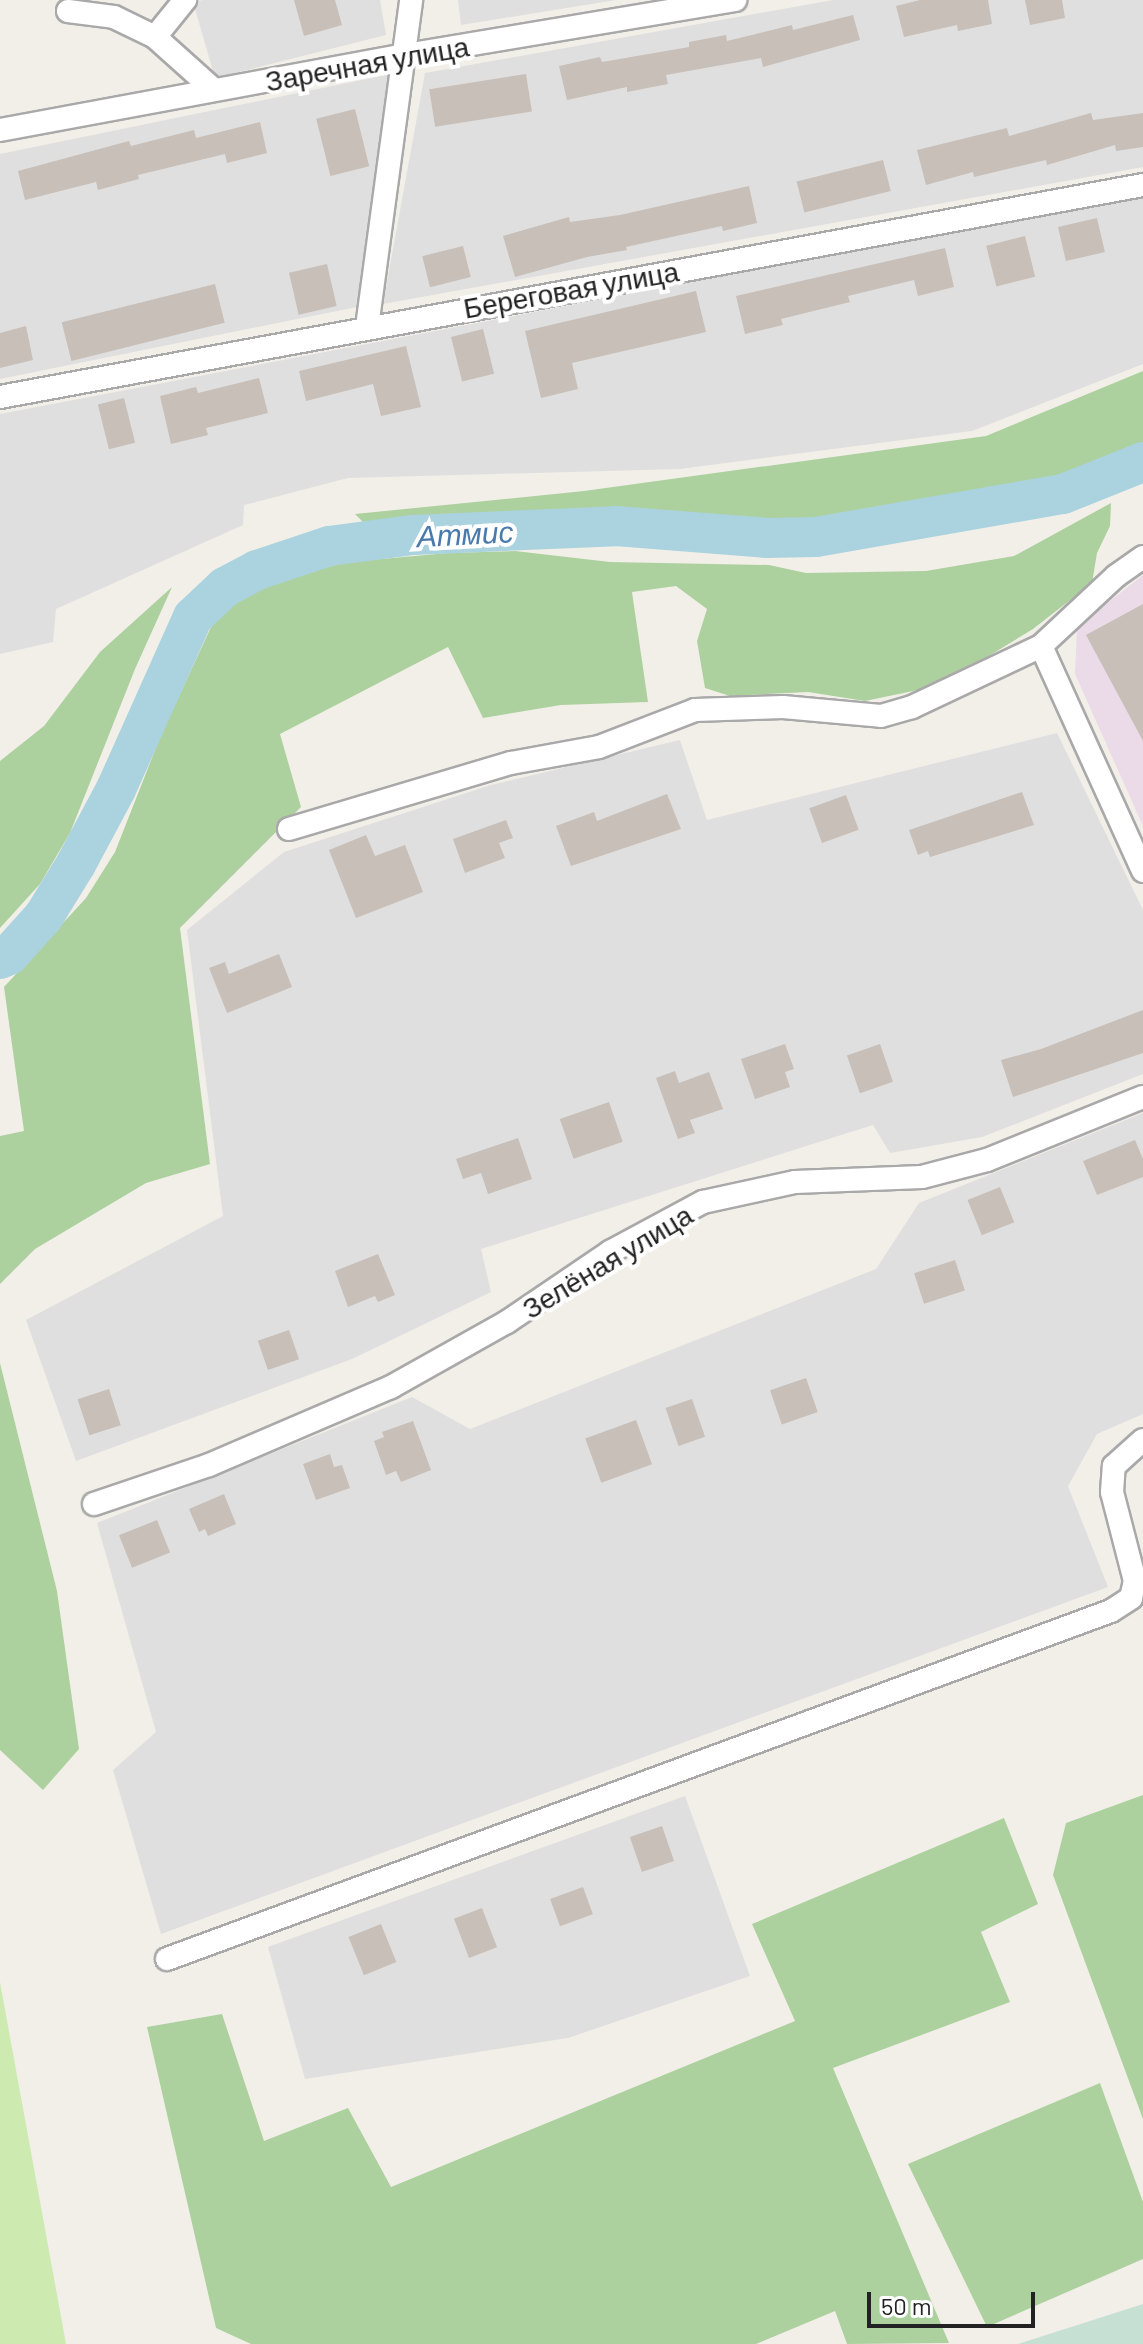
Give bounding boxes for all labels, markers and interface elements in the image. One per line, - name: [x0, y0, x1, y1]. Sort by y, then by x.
- street label: Заречная улица: [263, 29, 471, 97]
- street label: Береговая улица: [461, 254, 681, 324]
- water label: Атмис: [416, 512, 514, 554]
- street label: Зелёная улица: [516, 1197, 698, 1325]
- scale bar: [871, 2276, 1039, 2326]
- text: 50 m: [881, 2291, 932, 2320]

